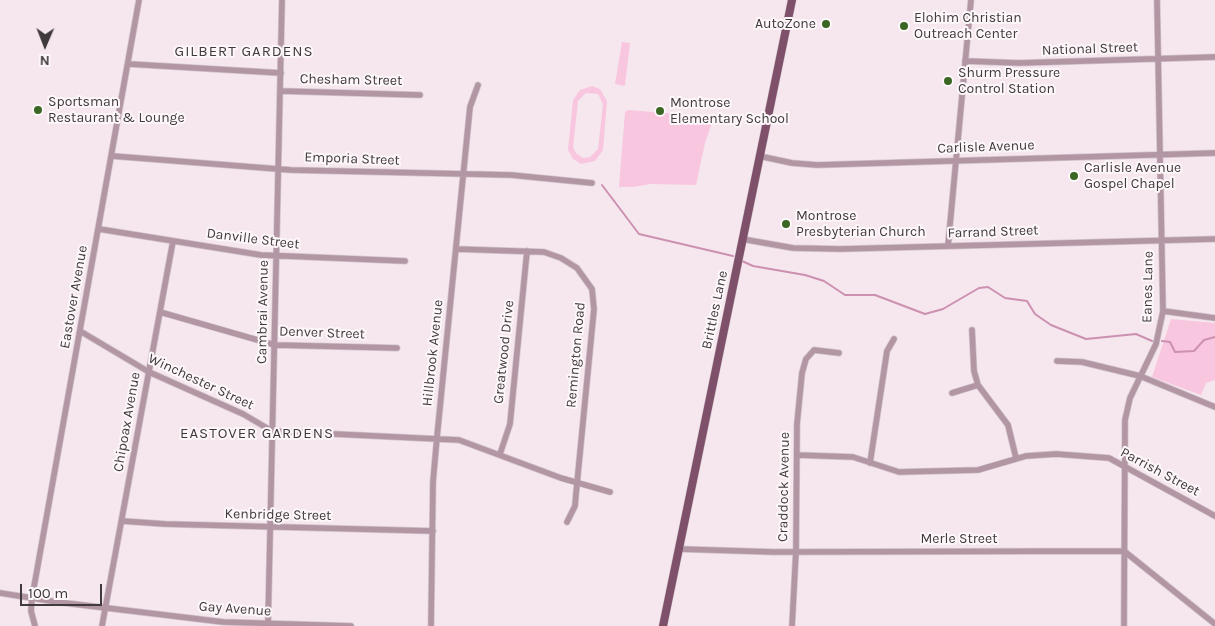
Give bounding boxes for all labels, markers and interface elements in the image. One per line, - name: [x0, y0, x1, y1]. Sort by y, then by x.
- place label: Elohim Christian Outreach Center: [914, 10, 1022, 42]
- place label: AutoZone: [755, 16, 816, 32]
- marker: AutoZone: [820, 18, 832, 30]
- north arrow: [20, 20, 70, 70]
- marker: Elohim Christian Outreach Center: [898, 20, 910, 32]
- street label: National Street: [1042, 39, 1138, 59]
- district label: GILBERT GARDENS: [173, 43, 315, 61]
- text: N: [40, 52, 50, 69]
- place label: Shurm Pressure Control Station: [958, 65, 1060, 98]
- street label: Chesham Street: [300, 71, 402, 89]
- marker: Shurm Pressure Control Station: [942, 75, 954, 87]
- place label: Sportsman Restaurant & Lounge: [48, 94, 185, 126]
- place label: Montrose Elementary School: [670, 95, 789, 128]
- marker: Sportsman Restaurant & Lounge: [32, 104, 44, 116]
- marker: Montrose Elementary School: [654, 105, 666, 117]
- street label: Carlisle Avenue: [937, 137, 1035, 157]
- street label: Emporia Street: [304, 149, 400, 169]
- place label: Carlisle Avenue Gospel Chapel: [1084, 160, 1181, 192]
- marker: Carlisle Avenue Gospel Chapel: [1068, 170, 1080, 182]
- place label: Montrose Presbyterian Church: [796, 208, 926, 240]
- marker: Montrose Presbyterian Church: [780, 218, 792, 230]
- street label: Farrand Street: [947, 222, 1039, 242]
- street label: Danville Street: [206, 225, 300, 253]
- street label: Eastover Avenue: [57, 244, 91, 350]
- street label: Eanes Lane: [1139, 251, 1157, 323]
- street label: Cambrai Avenue: [254, 260, 272, 364]
- street label: Brittles Lane: [698, 269, 732, 351]
- street label: Hillbrook Avenue: [419, 299, 447, 407]
- street label: Greatwood Drive: [490, 299, 518, 405]
- street label: Remington Road: [563, 301, 589, 409]
- street label: Denver Street: [279, 323, 365, 343]
- street label: Winchester Street: [146, 350, 256, 414]
- street label: Chipoax Avenue: [110, 371, 144, 473]
- district label: EASTOVER GARDENS: [178, 425, 336, 443]
- street label: Craddock Avenue: [775, 432, 793, 542]
- street label: Parrish Street: [1118, 444, 1202, 500]
- street label: Kenbridge Street: [224, 506, 332, 524]
- street label: Merle Street: [921, 531, 997, 547]
- scale bar: [22, 574, 105, 606]
- text: 100 m: [28, 584, 68, 602]
- street label: Gay Avenue: [198, 598, 272, 620]

